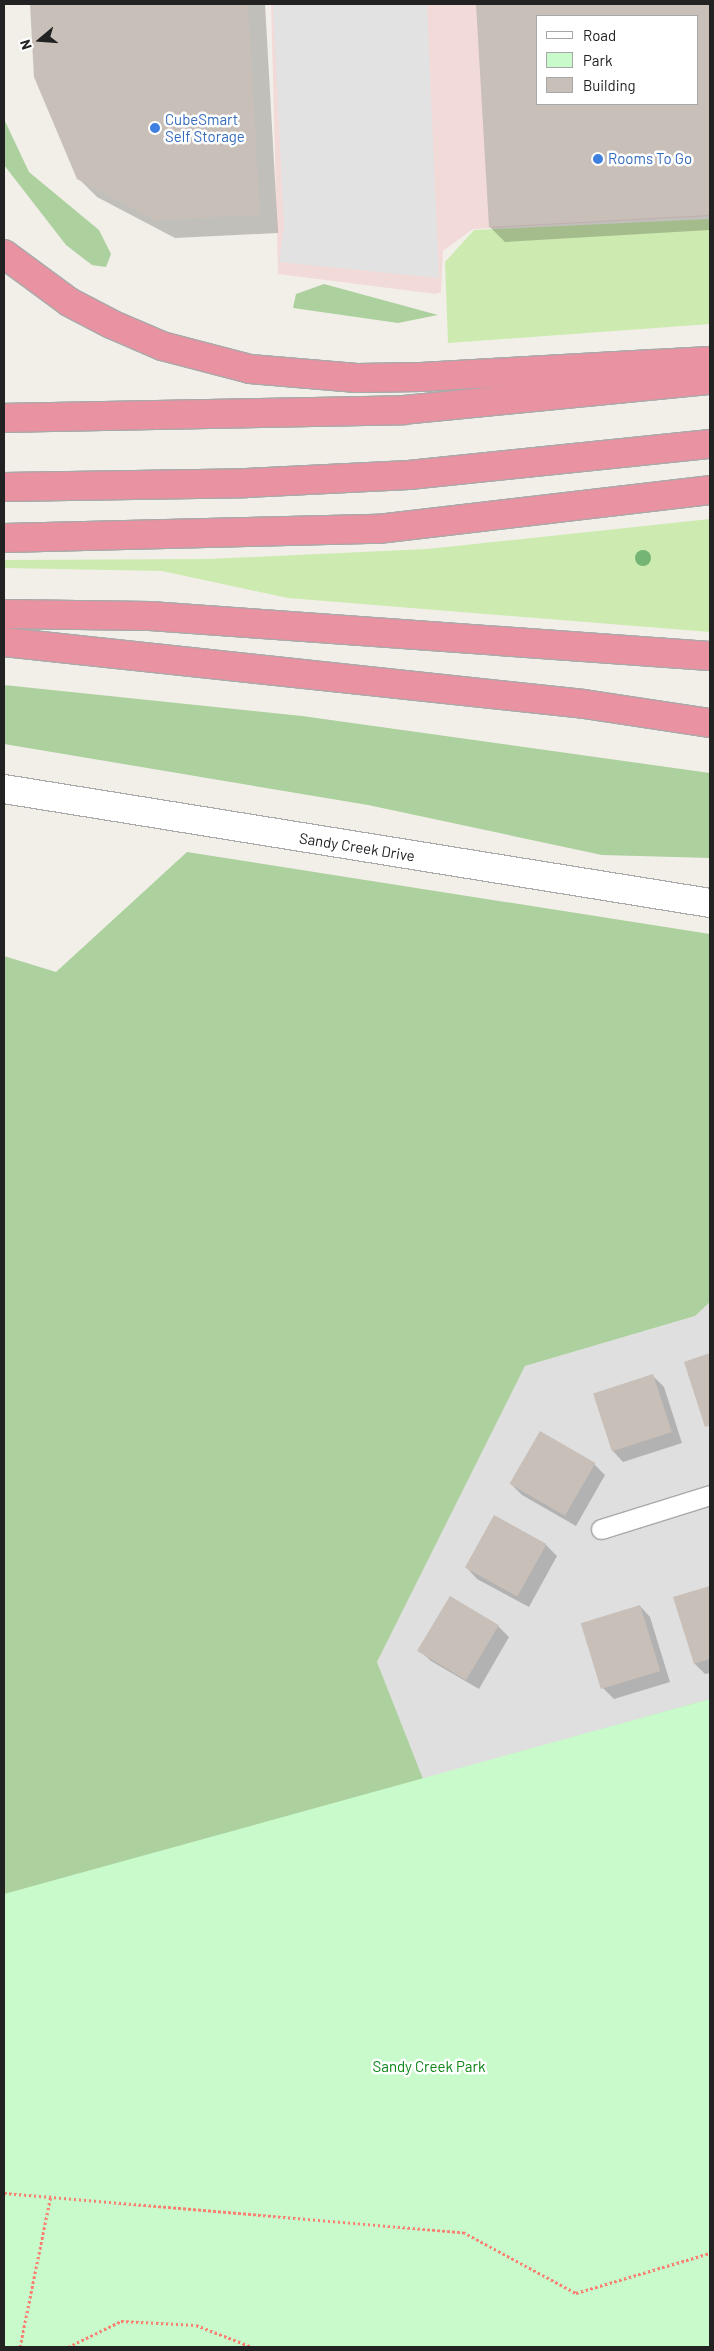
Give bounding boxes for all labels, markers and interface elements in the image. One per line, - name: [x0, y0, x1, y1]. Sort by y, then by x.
- north arrow: [15, 15, 65, 65]
- legend: [536, 15, 699, 105]
- text: Road: [583, 26, 616, 44]
- text: N: [16, 38, 35, 52]
- text: Park: [583, 51, 612, 69]
- text: Building: [583, 76, 636, 94]
- place label: CubeSmart Self Storage: [165, 110, 245, 145]
- marker: CubeSmart Self Storage: [149, 122, 161, 134]
- place label: Rooms To Go: [608, 150, 692, 168]
- marker: Rooms To Go: [592, 153, 604, 165]
- street label: Sandy Creek Drive: [298, 829, 416, 865]
- park label: Sandy Creek Park: [373, 2058, 485, 2076]

